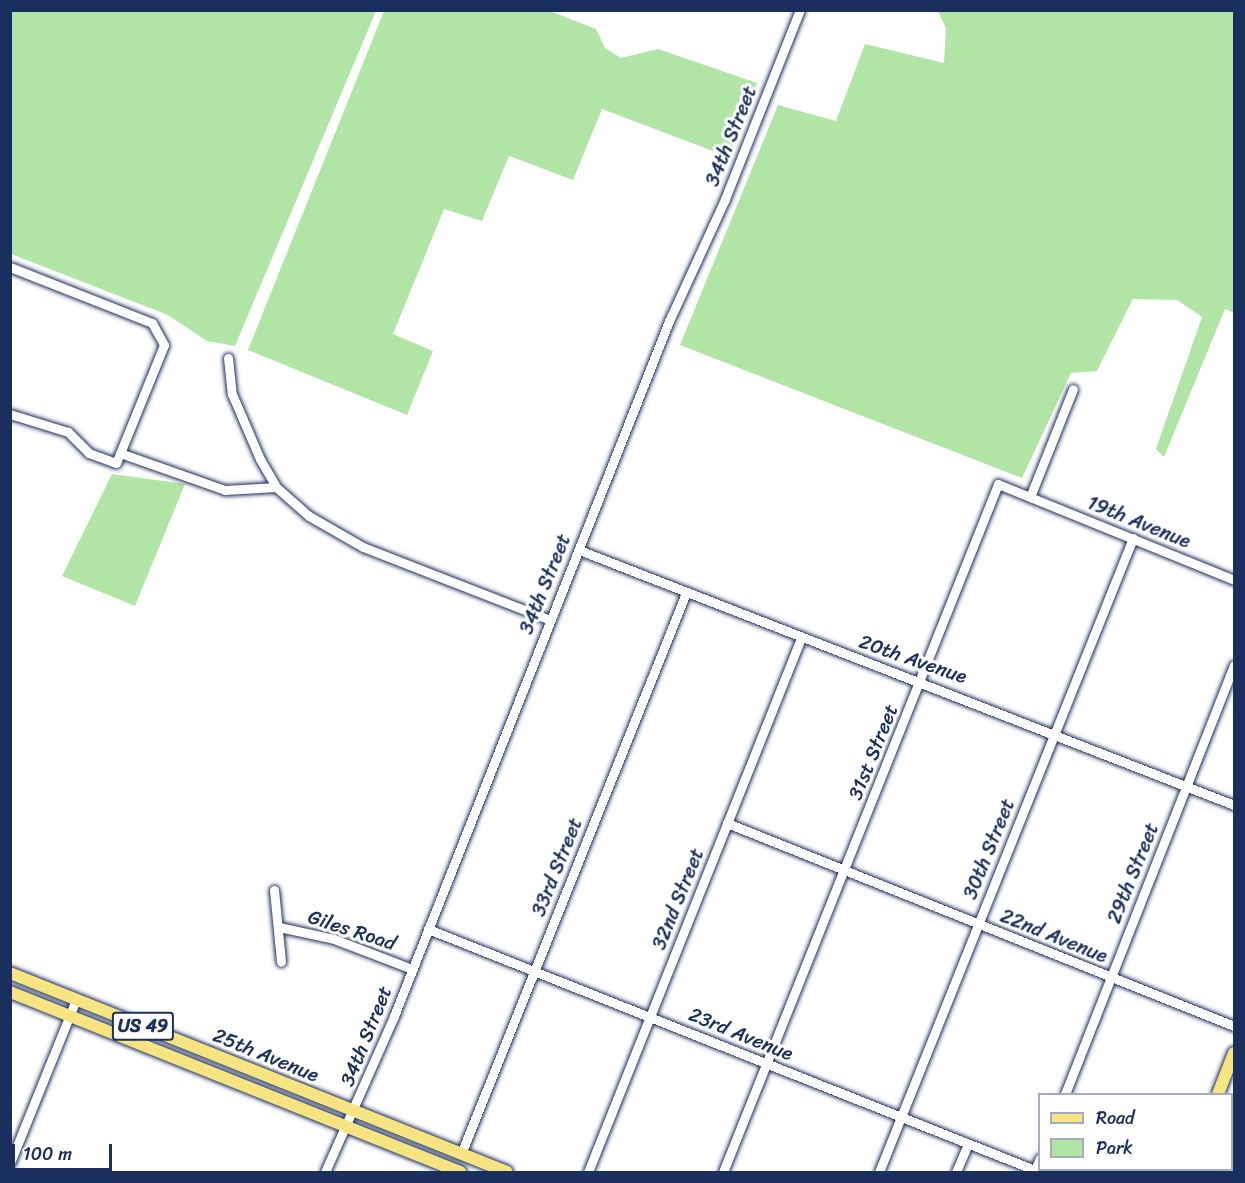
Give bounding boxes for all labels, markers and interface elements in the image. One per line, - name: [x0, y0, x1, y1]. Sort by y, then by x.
- street label: 34th Street: [700, 82, 762, 190]
- street label: 19th Avenue: [1084, 490, 1194, 554]
- street label: 34th Street: [514, 530, 576, 638]
- street label: 20th Avenue: [856, 629, 970, 689]
- street label: 31st Street: [843, 701, 903, 803]
- street label: 30th Street: [958, 795, 1020, 903]
- street label: 33rd Street: [526, 814, 588, 920]
- street label: 29th Street: [1102, 819, 1164, 927]
- street label: 32nd Street: [647, 845, 709, 953]
- street label: Giles Road: [305, 904, 399, 956]
- street label: 22nd Avenue: [997, 904, 1111, 968]
- street label: 34th Street: [335, 982, 397, 1090]
- street label: 23rd Avenue: [685, 1002, 797, 1066]
- road number: US 49: [112, 1011, 174, 1041]
- street label: 25th Avenue: [210, 1023, 322, 1087]
- legend: [1038, 1093, 1233, 1171]
- text: Road: [1096, 1102, 1135, 1134]
- scale bar: [15, 1132, 116, 1170]
- text: Park: [1096, 1132, 1133, 1164]
- text: 100 m: [23, 1138, 72, 1170]

